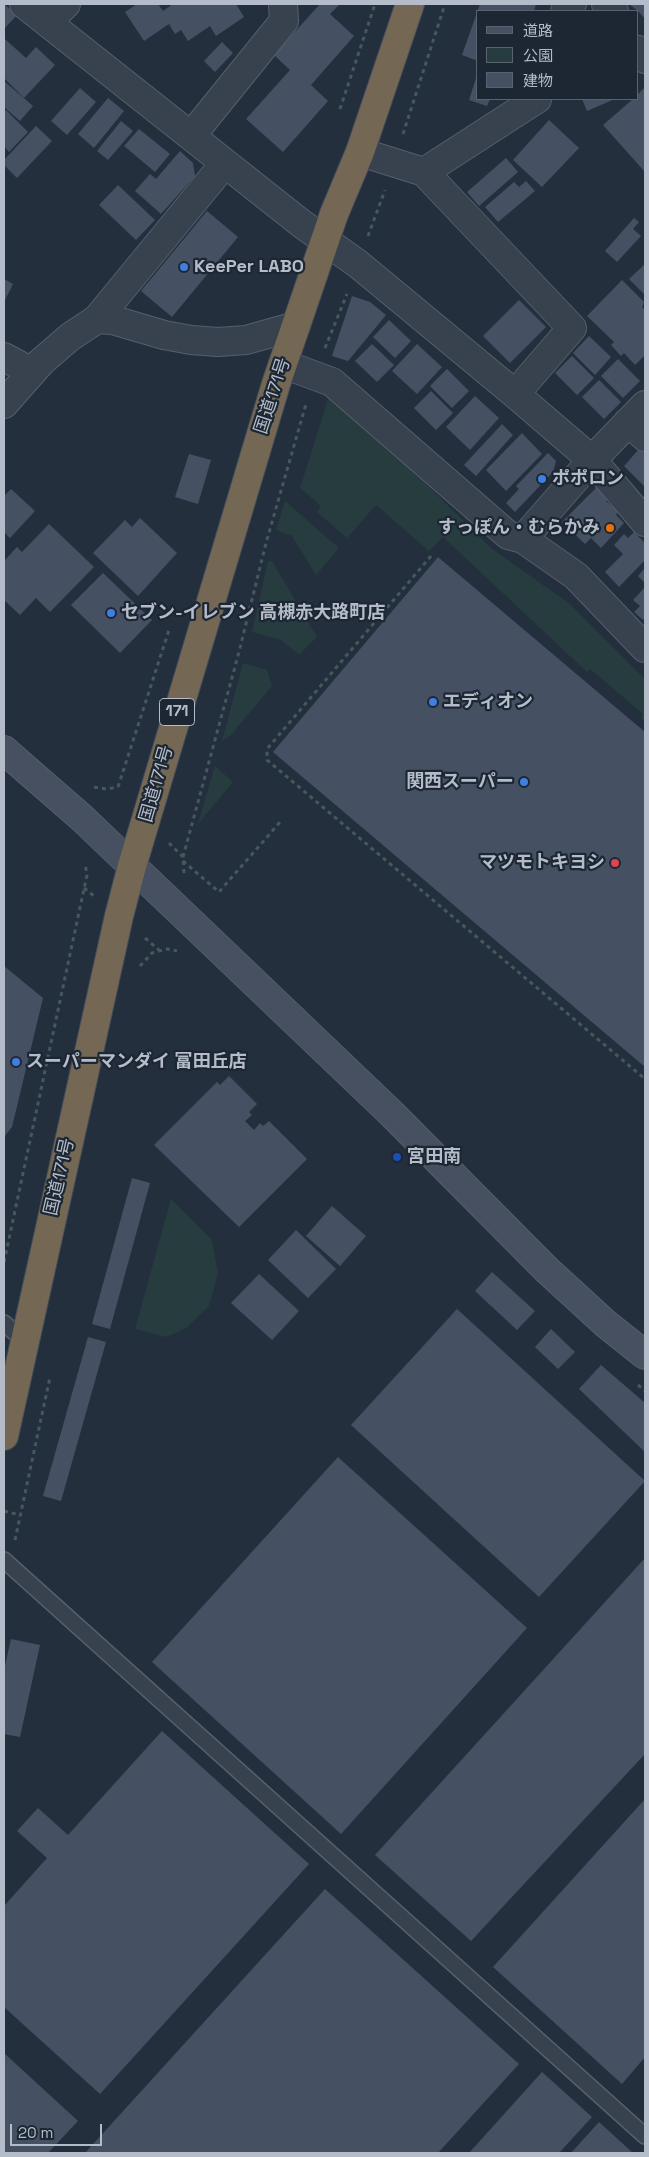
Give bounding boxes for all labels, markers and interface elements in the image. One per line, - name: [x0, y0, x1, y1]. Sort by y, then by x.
- legend: [477, 10, 639, 100]
- text: 道路: [523, 21, 553, 40]
- text: 公園: [523, 46, 553, 65]
- text: 建物: [523, 71, 553, 90]
- place label: KeePer LABO: [194, 256, 304, 278]
- marker: KeePer LABO: [178, 261, 190, 273]
- street label: 国道171号: [251, 355, 295, 437]
- place label: ポポロン: [552, 468, 624, 490]
- marker: ポポロン: [536, 473, 548, 485]
- place label: すっぽん・むらかみ: [438, 517, 600, 539]
- marker: すっぽん・むらかみ: [604, 522, 616, 534]
- place label: セブン-イレブン 高槻赤大路町店: [121, 602, 385, 624]
- marker: セブン-イレブン 高槻赤大路町店: [105, 607, 117, 619]
- place label: エディオン: [443, 691, 533, 713]
- marker: エディオン: [427, 696, 439, 708]
- road number: 171: [160, 699, 194, 726]
- street label: 国道171号: [136, 743, 178, 825]
- place label: 関西スーパー: [406, 771, 514, 793]
- marker: 関西スーパー: [518, 776, 530, 788]
- place label: マツモトキヨシ: [479, 852, 605, 874]
- marker: マツモトキヨシ: [609, 857, 621, 869]
- place label: スーパーマンダイ 富田丘店: [26, 1051, 247, 1073]
- marker: スーパーマンダイ 富田丘店: [10, 1056, 22, 1068]
- street label: 国道171号: [41, 1136, 79, 1218]
- place label: 宮田南: [407, 1146, 461, 1168]
- marker: 宮田南: [391, 1151, 403, 1163]
- scale bar: [12, 2114, 105, 2146]
- text: 20 m: [18, 2123, 53, 2142]

